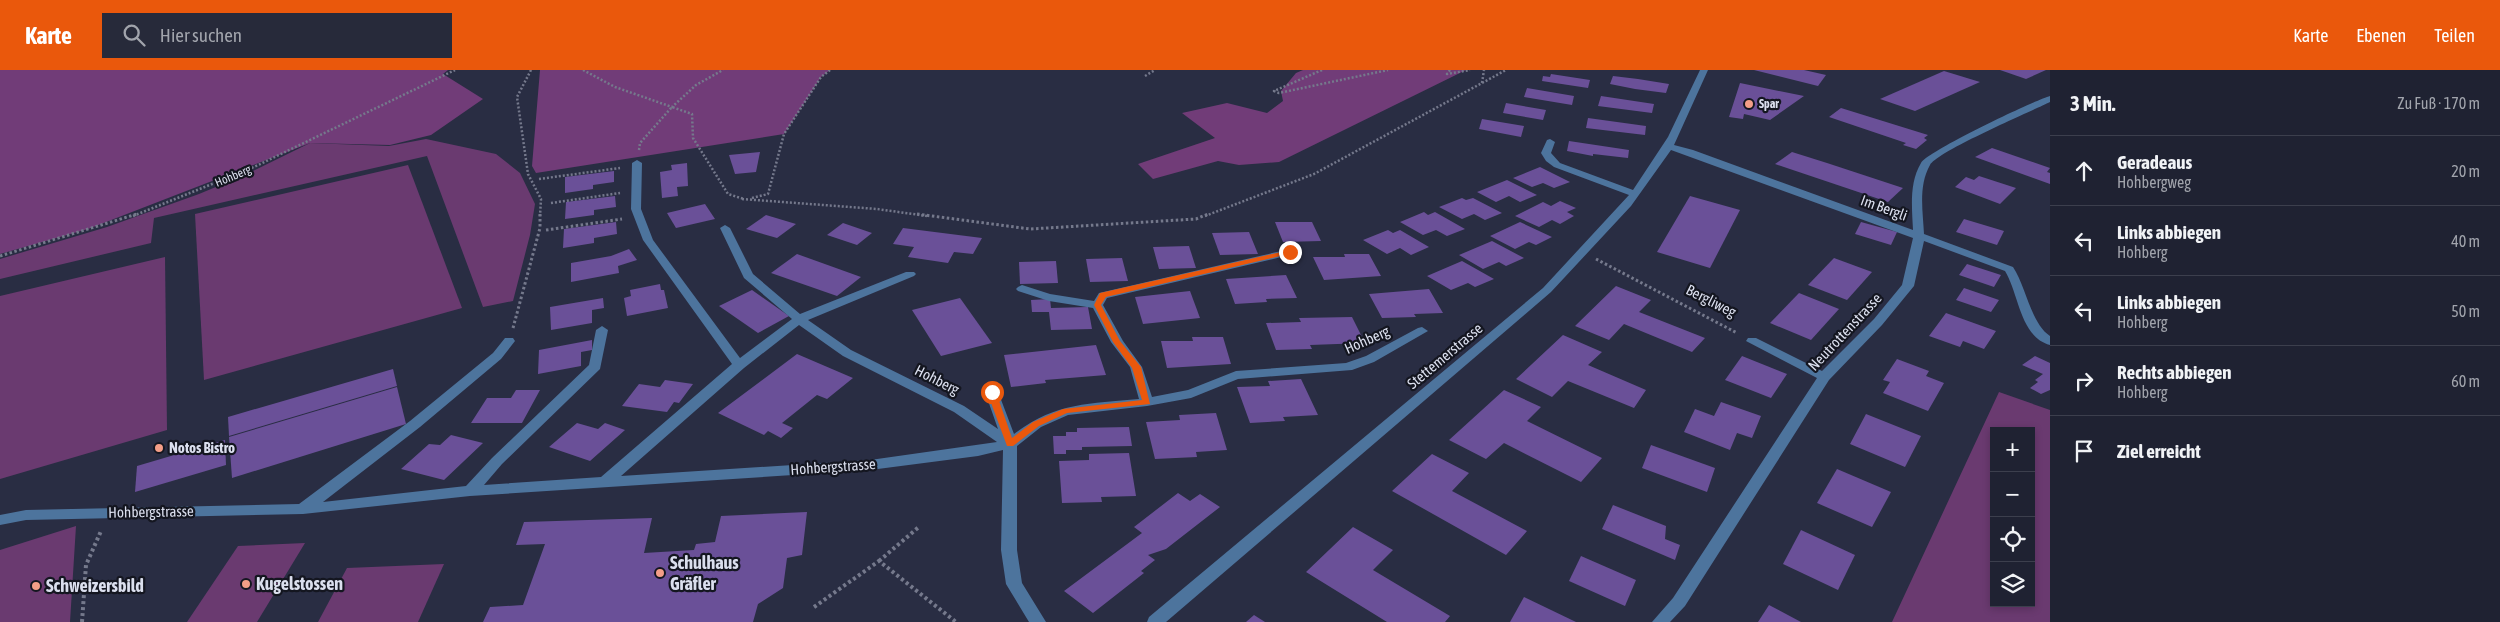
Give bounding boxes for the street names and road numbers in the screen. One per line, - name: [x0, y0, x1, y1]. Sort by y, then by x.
- street label: Hohberg: [213, 162, 254, 190]
- street label: Im Bergli: [1858, 191, 1910, 224]
- street label: Bergliweg: [1683, 281, 1740, 321]
- street label: Neutrottenstrasse: [1805, 289, 1885, 374]
- street label: Stettemerstrasse: [1404, 319, 1486, 392]
- street label: Hohberg: [1342, 322, 1392, 357]
- street label: Hohberg: [912, 361, 963, 398]
- street label: Hohbergstrasse: [790, 455, 876, 478]
- street label: Hohbergstrasse: [108, 502, 194, 521]

